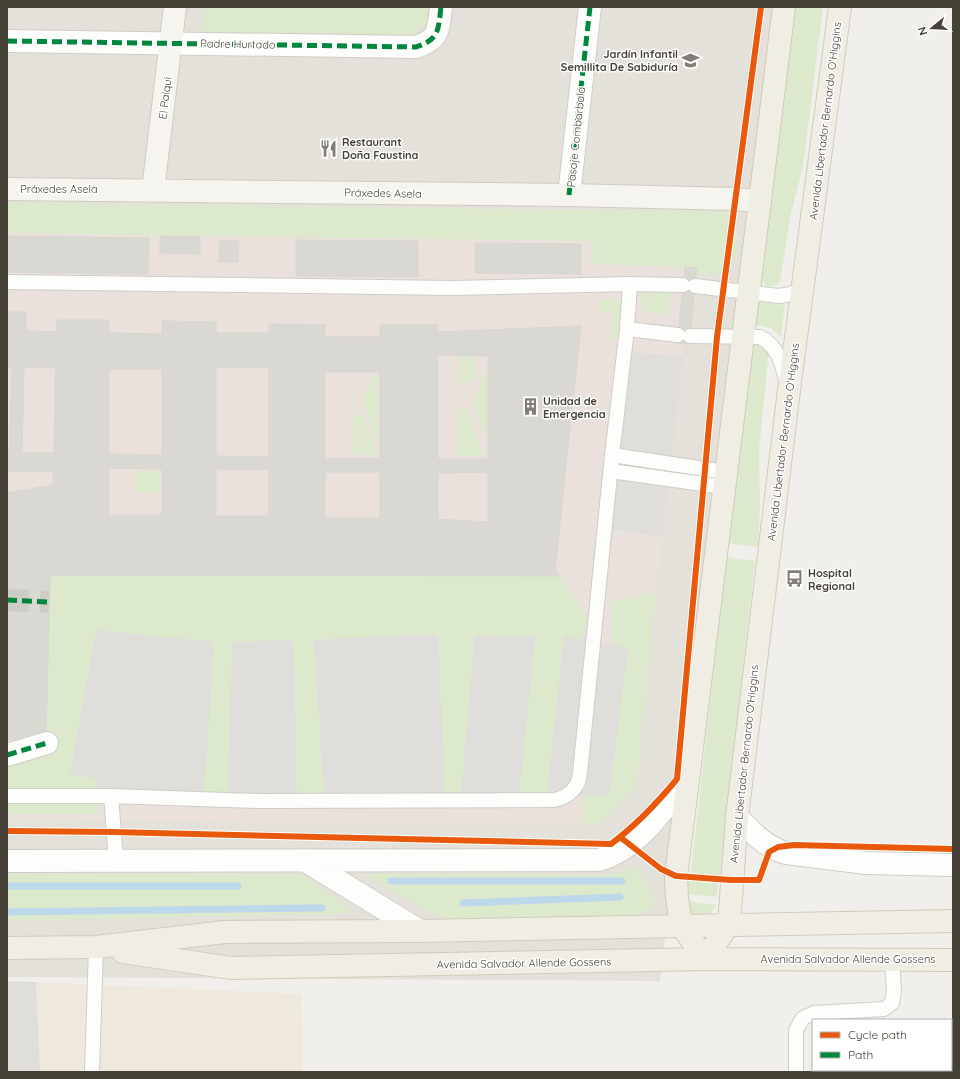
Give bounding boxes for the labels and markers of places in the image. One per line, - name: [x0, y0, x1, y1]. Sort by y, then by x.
- place label: Jardín Infantil Semillita De Sabiduría: [561, 47, 678, 74]
- school or university icon: Jardín Infantil Semillita De Sabiduría: [681, 50, 701, 70]
- place label: Restaurant Doña Faustina: [342, 135, 419, 162]
- restaurant icon: Restaurant Doña Faustina: [319, 138, 339, 158]
- place label: Unidad de Emergencia: [543, 394, 606, 421]
- building icon: Unidad de Emergencia: [520, 397, 540, 417]
- place label: Hospital Regional: [808, 566, 855, 593]
- bus stop icon: Hospital Regional: [785, 569, 805, 589]

